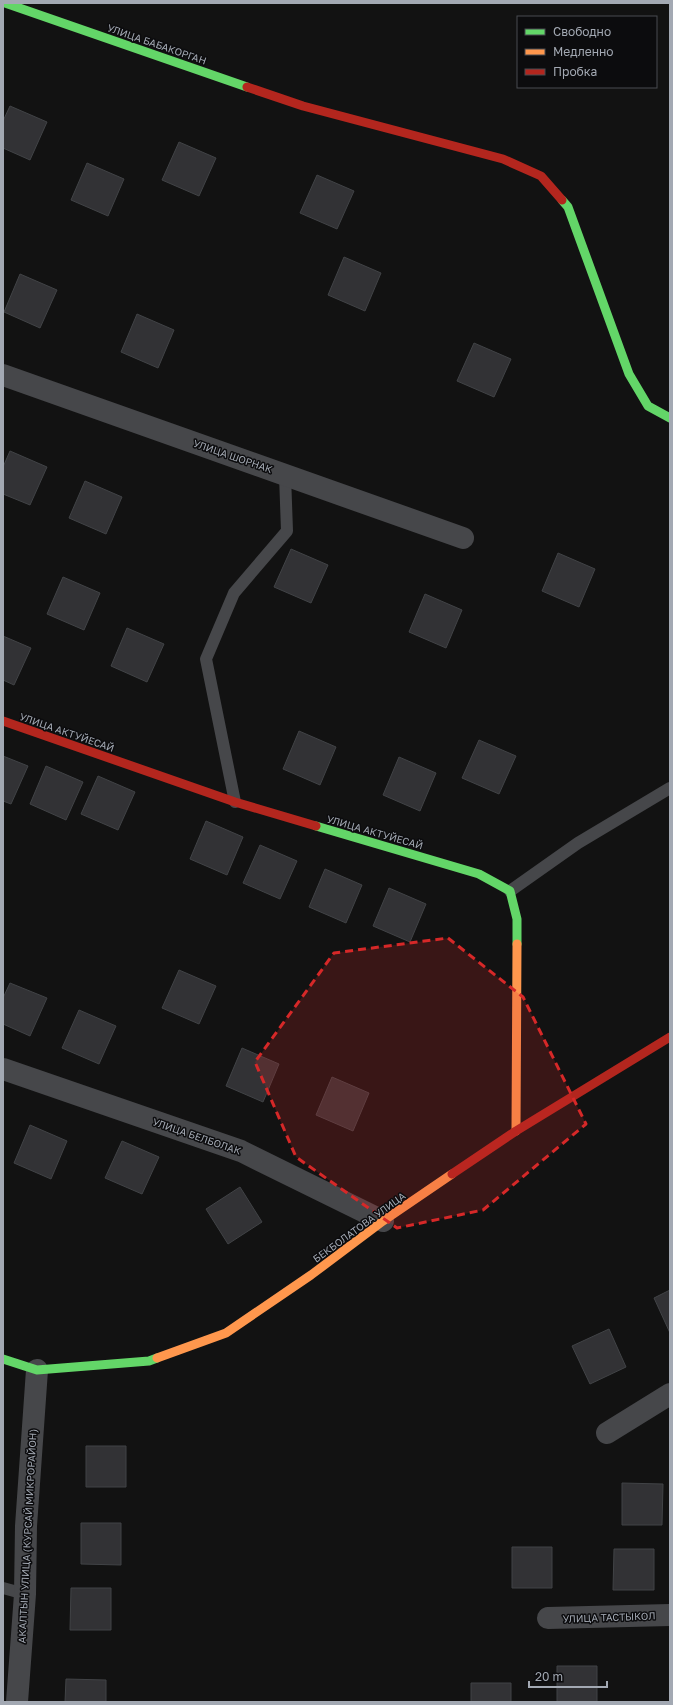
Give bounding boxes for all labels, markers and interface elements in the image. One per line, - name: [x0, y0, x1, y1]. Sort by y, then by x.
- legend: [517, 16, 657, 88]
- street label: УЛИЦА БАБАКОРГАН: [106, 21, 208, 67]
- text: Свободно: [553, 24, 611, 39]
- text: Медленно: [553, 44, 613, 59]
- text: Пробка: [553, 64, 597, 79]
- street label: УЛИЦА ШОРНАК: [192, 437, 274, 475]
- street label: УЛИЦА АКТУЙЕСАЙ: [18, 710, 116, 754]
- street label: УЛИЦА АКТУЙЕСАЙ: [326, 813, 424, 851]
- street label: УЛИЦА БЕЛБОЛАК: [151, 1115, 243, 1157]
- street label: БЕКБОЛАТОВА УЛИЦА: [310, 1189, 408, 1265]
- street label: АКАЛТЫН УЛИЦА (КУРСАЙ МИКРОРАЙОН): [15, 1428, 39, 1644]
- street label: УЛИЦА ТАСТЫКОЛ: [562, 1609, 656, 1625]
- scale bar: [529, 1663, 607, 1689]
- text: 20 m: [535, 1669, 563, 1684]

